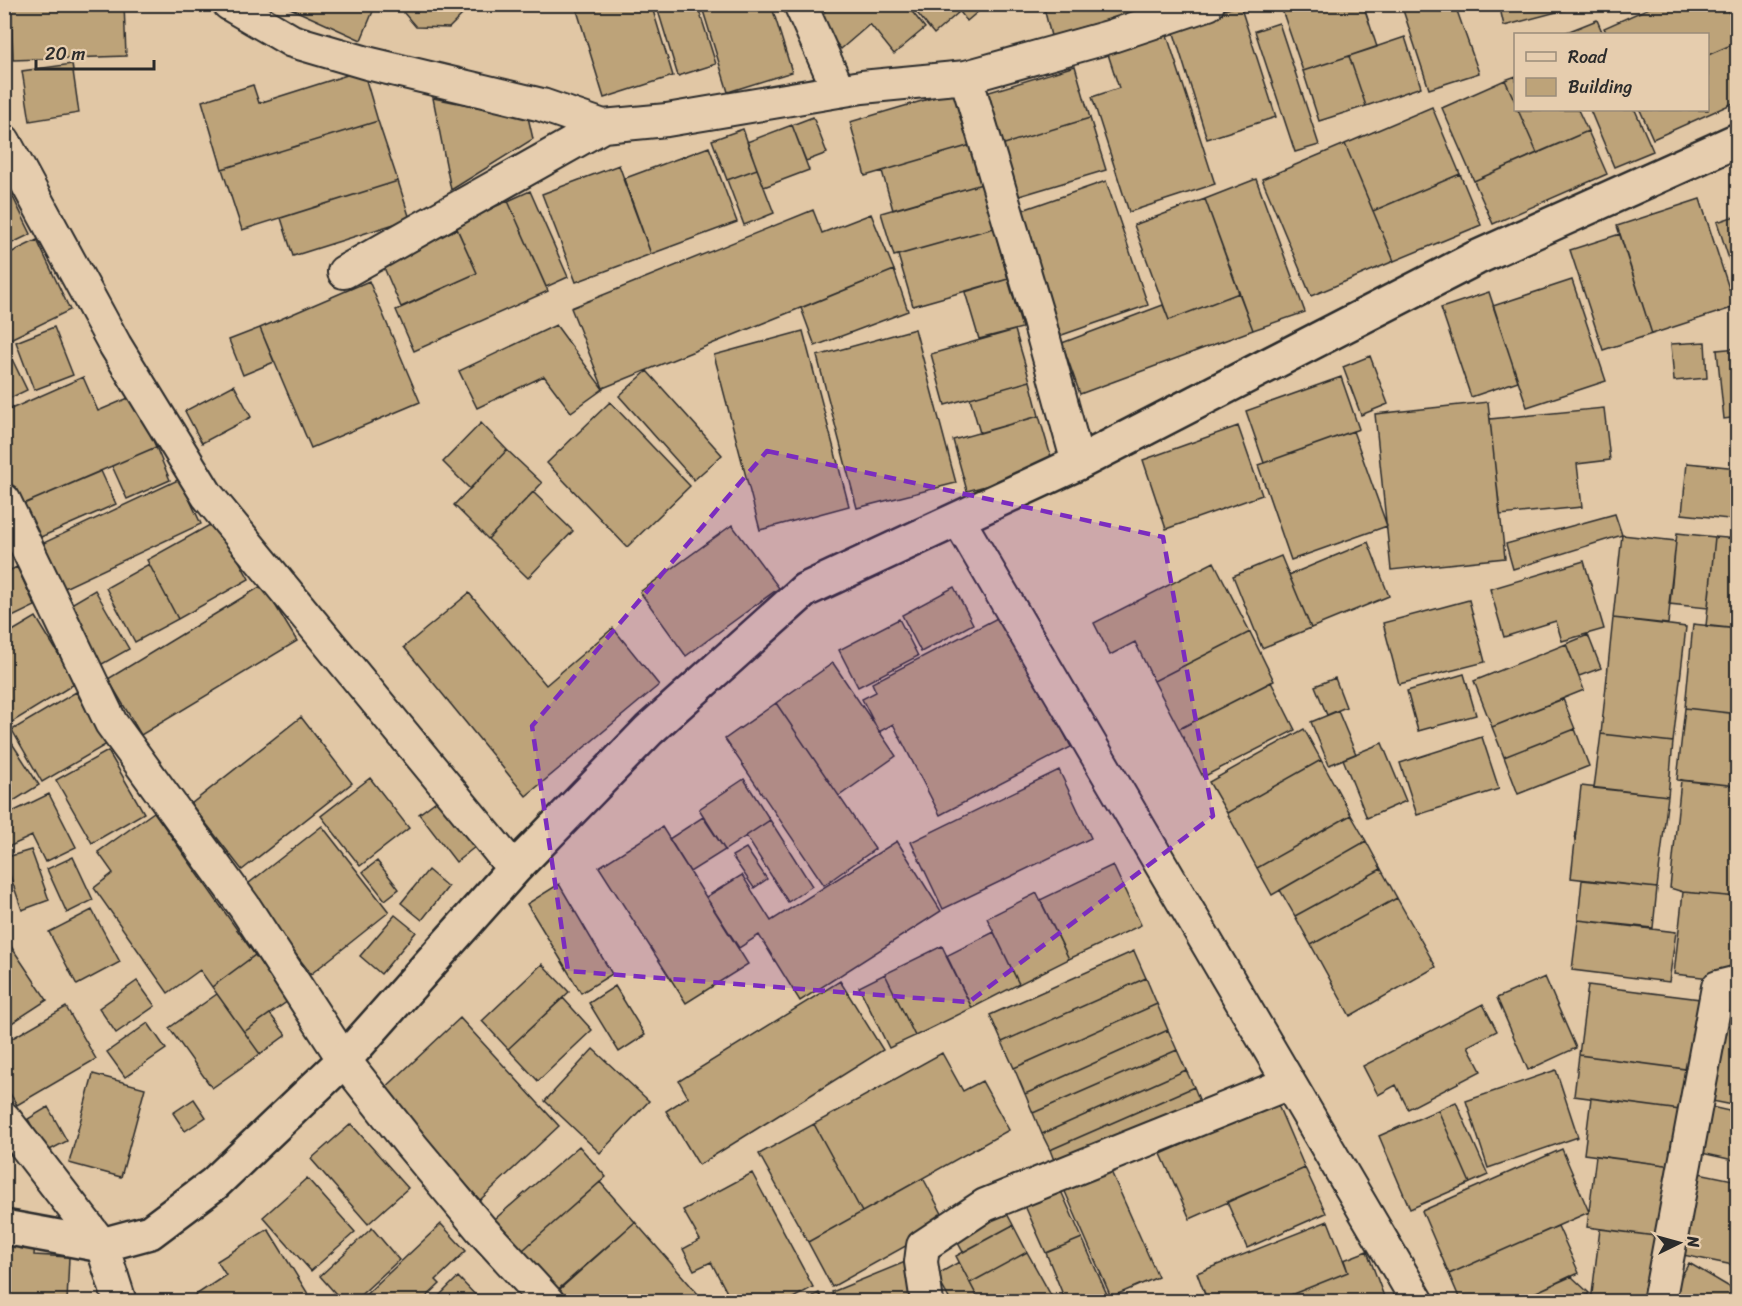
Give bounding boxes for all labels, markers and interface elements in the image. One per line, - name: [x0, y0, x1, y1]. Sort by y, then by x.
- scale bar: [36, 33, 154, 71]
- legend: [1514, 33, 1709, 111]
- text: 20 m: [45, 38, 85, 70]
- text: Road: [1568, 41, 1608, 73]
- text: Building: [1568, 71, 1632, 103]
- north arrow: [1649, 1213, 1709, 1273]
- text: N: [1678, 1234, 1708, 1249]

